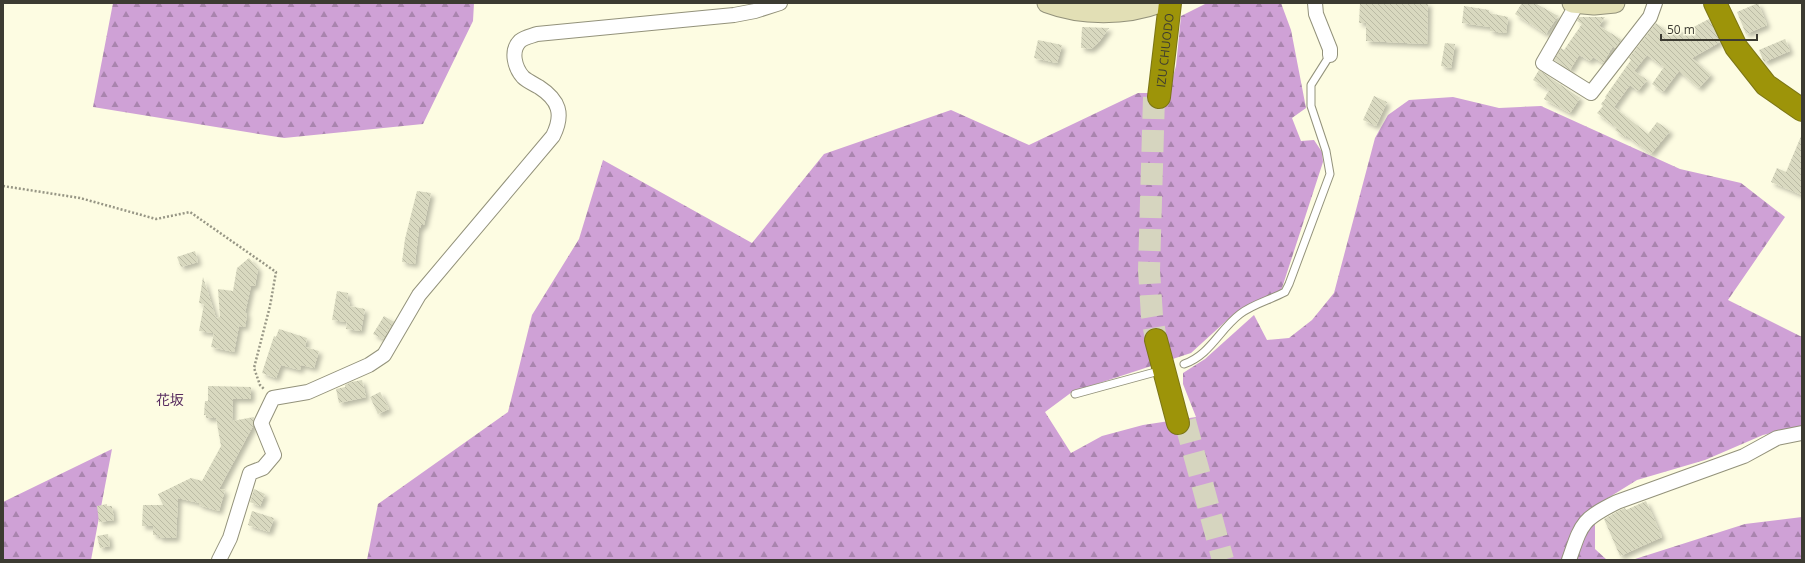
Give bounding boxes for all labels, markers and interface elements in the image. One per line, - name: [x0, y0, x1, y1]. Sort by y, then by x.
- street label: IZU CHUODO: [1152, 12, 1177, 88]
- scale bar: [1661, 16, 1757, 42]
- text: 50 m: [1667, 21, 1695, 38]
- district label: 花坂: [156, 390, 184, 409]

